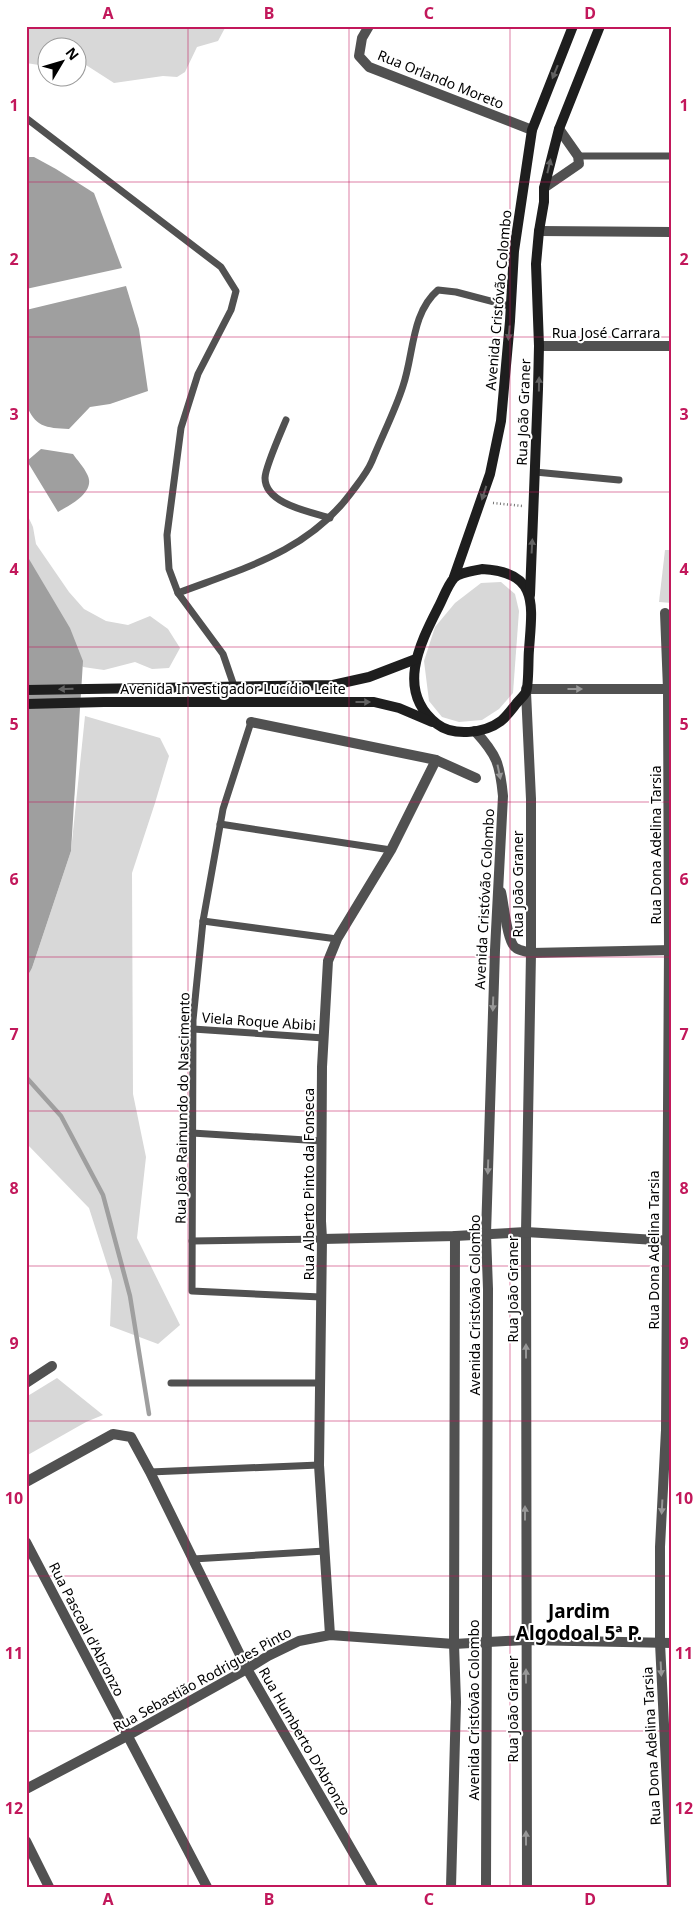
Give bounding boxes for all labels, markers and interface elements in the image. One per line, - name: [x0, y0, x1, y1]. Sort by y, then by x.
- text: A: [102, 2, 114, 24]
- text: B: [264, 2, 274, 24]
- text: C: [424, 2, 434, 24]
- text: D: [584, 2, 596, 24]
- north arrow: [38, 38, 88, 88]
- text: N: [62, 43, 84, 64]
- street label: Rua Orlando Moreto: [375, 45, 507, 113]
- one-way arrow: [551, 64, 559, 79]
- text: 1: [9, 94, 19, 116]
- text: 1: [679, 94, 689, 116]
- one-way arrow: [545, 158, 553, 173]
- street label: Avenida Cristóvão Colombo: [481, 209, 515, 391]
- text: 2: [9, 248, 19, 270]
- text: 2: [679, 248, 689, 270]
- street label: Rua José Carrara: [552, 323, 660, 342]
- one-way arrow: [505, 325, 513, 341]
- street label: Rua João Graner: [512, 358, 534, 466]
- one-way arrow: [535, 375, 543, 391]
- text: 3: [9, 403, 19, 425]
- text: 3: [679, 403, 689, 425]
- one-way arrow: [480, 486, 488, 501]
- one-way arrow: [528, 538, 536, 554]
- text: 4: [9, 558, 19, 580]
- text: 4: [679, 558, 689, 580]
- street label: Avenida Investigador Lucídio Leite: [120, 679, 346, 698]
- one-way arrow: [58, 685, 74, 693]
- one-way arrow: [567, 685, 583, 693]
- one-way arrow: [355, 698, 371, 706]
- text: 5: [9, 713, 19, 735]
- text: 5: [679, 713, 689, 735]
- one-way arrow: [496, 765, 504, 781]
- street label: Rua Dona Adelina Tarsia: [646, 766, 665, 924]
- street label: Avenida Cristóvão Colombo: [470, 808, 498, 990]
- street label: Rua João Graner: [508, 830, 527, 938]
- text: 6: [9, 868, 19, 890]
- text: 6: [679, 868, 689, 890]
- street label: Rua João Raimundo do Nascimento: [170, 992, 194, 1224]
- one-way arrow: [489, 996, 497, 1012]
- street label: Viela Roque Abibi: [201, 1008, 317, 1034]
- text: 7: [9, 1023, 19, 1045]
- text: 7: [679, 1023, 689, 1045]
- street label: Rua Alberto Pinto da Fonseca: [299, 1088, 318, 1280]
- one-way arrow: [484, 1159, 492, 1175]
- street label: Rua Dona Adelina Tarsia: [644, 1171, 663, 1329]
- text: 8: [9, 1177, 19, 1199]
- text: 8: [679, 1177, 689, 1199]
- street label: Avenida Cristóvão Colombo: [465, 1214, 484, 1396]
- street label: Rua João Graner: [503, 1235, 522, 1343]
- text: 9: [9, 1332, 19, 1354]
- text: 9: [679, 1332, 689, 1354]
- one-way arrow: [522, 1342, 530, 1358]
- text: 10: [5, 1487, 23, 1509]
- text: 10: [675, 1487, 693, 1509]
- one-way arrow: [658, 1499, 666, 1515]
- one-way arrow: [521, 1505, 529, 1521]
- street label: Rua Pascoal d'Abronzo: [45, 1559, 129, 1699]
- district label: Jardim Algodoal 5ª P.: [516, 1598, 642, 1646]
- street label: Avenida Cristóvão Colombo: [464, 1619, 483, 1801]
- street label: Rua Sebastião Rodrigues Pinto: [109, 1622, 295, 1736]
- text: 11: [5, 1642, 23, 1664]
- text: 11: [675, 1642, 693, 1664]
- street label: Rua João Graner: [503, 1655, 522, 1763]
- one-way arrow: [658, 1661, 666, 1677]
- street label: Rua Humberto D'Abronzo: [255, 1663, 355, 1819]
- street label: Rua Dona Adelina Tarsia: [637, 1666, 665, 1826]
- one-way arrow: [522, 1667, 530, 1683]
- text: 12: [5, 1797, 23, 1819]
- text: 12: [675, 1797, 693, 1819]
- one-way arrow: [522, 1830, 530, 1846]
- text: A: [102, 1888, 114, 1910]
- text: B: [264, 1888, 274, 1910]
- text: C: [424, 1888, 434, 1910]
- text: D: [584, 1888, 596, 1910]

